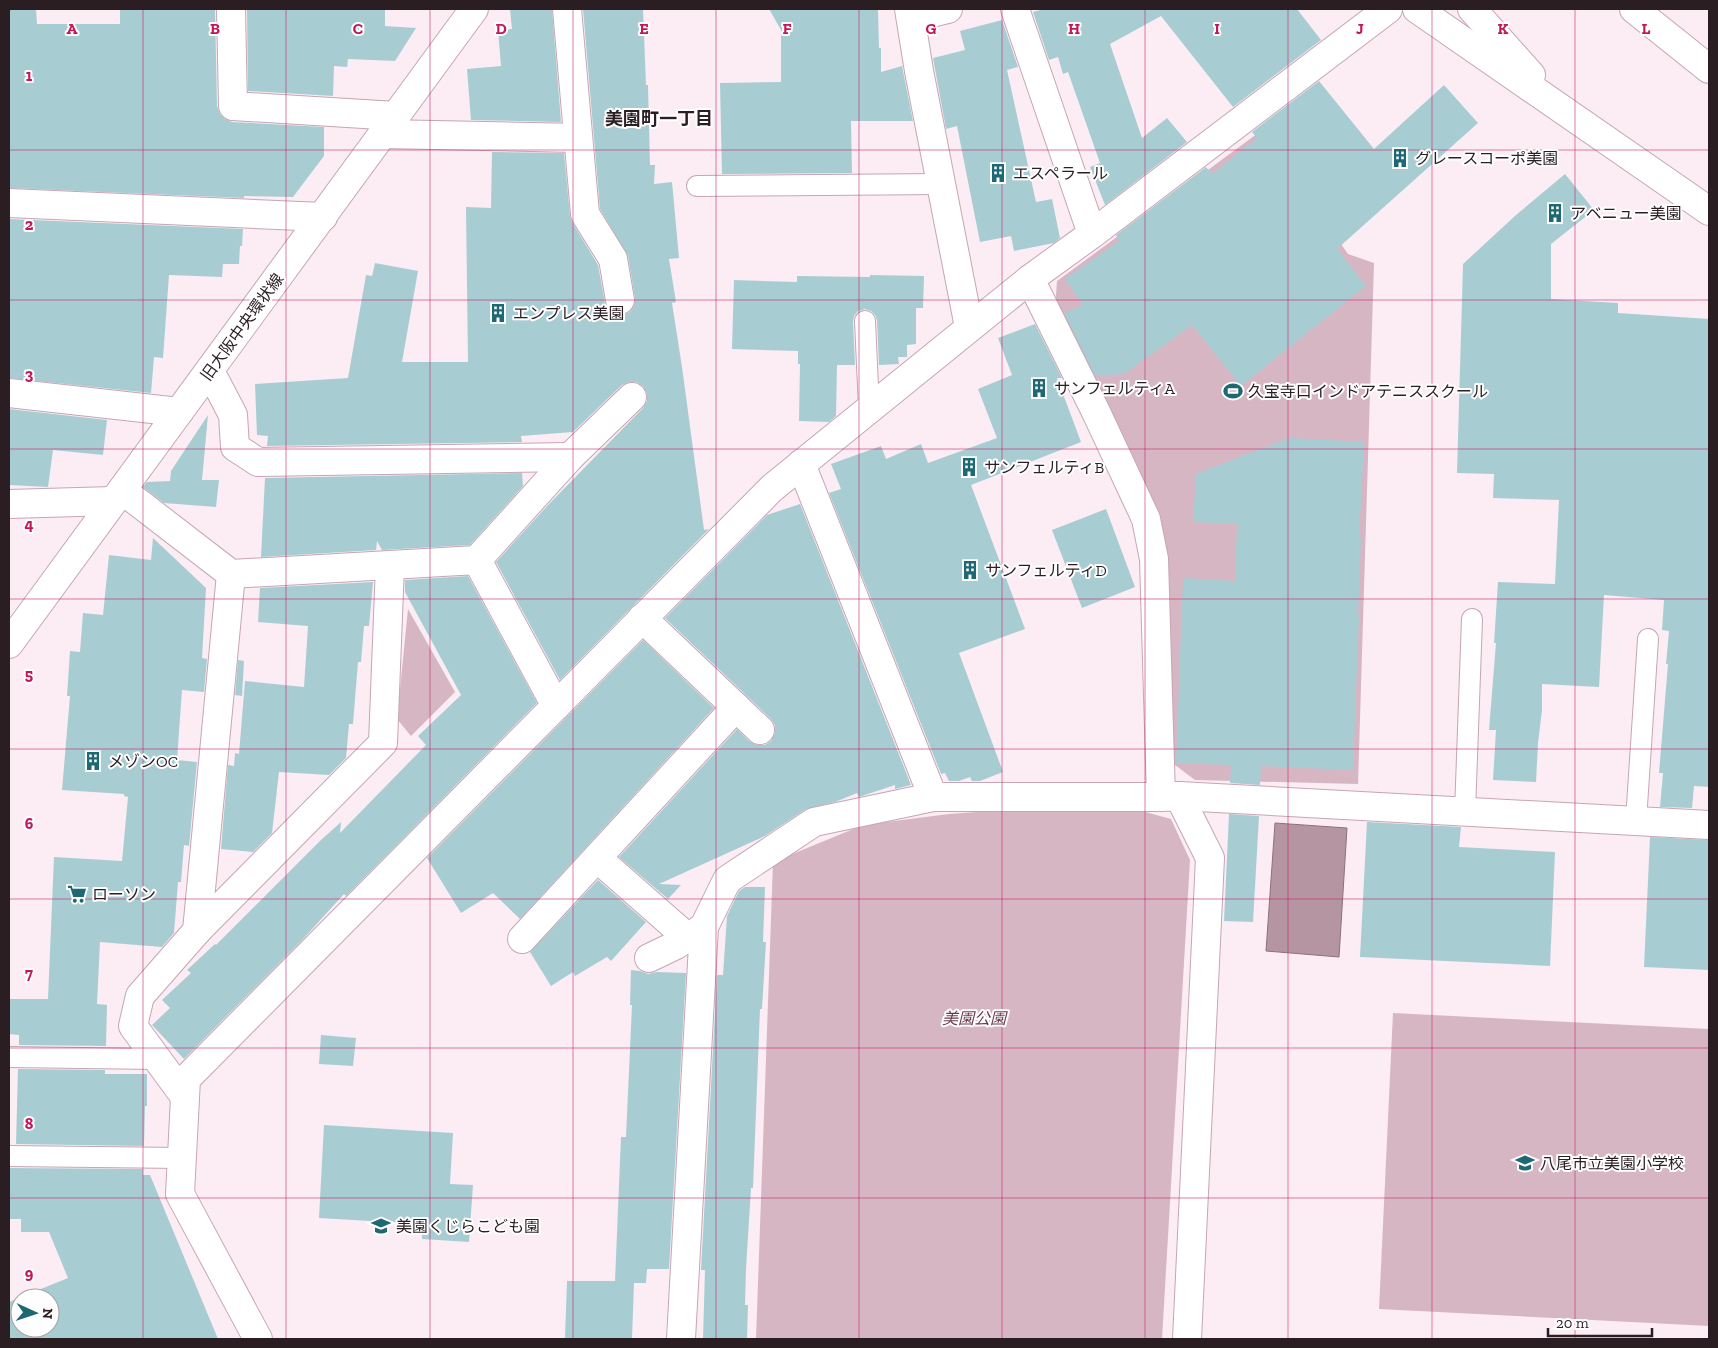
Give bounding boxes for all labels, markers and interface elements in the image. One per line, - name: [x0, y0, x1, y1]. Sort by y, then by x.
- text: A: [67, 19, 78, 38]
- text: B: [210, 19, 220, 38]
- text: C: [353, 19, 363, 38]
- text: D: [495, 19, 507, 38]
- text: E: [639, 19, 649, 38]
- text: F: [782, 19, 792, 38]
- text: G: [926, 19, 937, 38]
- text: H: [1068, 19, 1080, 38]
- text: I: [1214, 19, 1220, 38]
- text: J: [1356, 19, 1364, 38]
- text: K: [1498, 19, 1509, 38]
- text: L: [1642, 19, 1651, 38]
- text: 1: [26, 66, 33, 85]
- district label: 美園町一丁目: [605, 108, 713, 130]
- building icon: グレースコーポ美園: [1389, 147, 1411, 169]
- place label: グレースコーポ美園: [1415, 149, 1558, 168]
- building icon: エスペラール: [987, 162, 1009, 184]
- place label: エスペラール: [1013, 164, 1108, 183]
- building icon: アベニュー美園: [1544, 202, 1566, 224]
- place label: アベニュー美園: [1570, 204, 1682, 223]
- text: 2: [25, 215, 34, 234]
- street label: 旧大阪中央環状線: [197, 270, 287, 384]
- building icon: エンプレス美園: [487, 302, 509, 324]
- place label: エンプレス美園: [513, 304, 625, 323]
- text: 3: [25, 365, 34, 384]
- building icon: サンフェルティA: [1028, 377, 1050, 399]
- place label: サンフェルティA: [1054, 379, 1176, 398]
- sports icon: 久宝寺口インドアテニススクール: [1222, 380, 1244, 402]
- place label: 久宝寺口インドアテニススクール: [1248, 382, 1488, 401]
- building icon: サンフェルティB: [958, 456, 980, 478]
- place label: サンフェルティB: [984, 458, 1105, 477]
- text: 4: [24, 515, 34, 534]
- building icon: サンフェルティD: [959, 559, 981, 581]
- place label: サンフェルティD: [985, 561, 1107, 580]
- text: 5: [25, 665, 33, 684]
- building icon: メゾンOC: [82, 750, 104, 772]
- place label: メゾンOC: [108, 752, 178, 771]
- text: 6: [25, 814, 34, 833]
- supermarket icon: ローソン: [66, 883, 88, 905]
- place label: ローソン: [92, 885, 156, 904]
- text: 7: [25, 964, 33, 983]
- park label: 美園公園: [942, 1009, 1008, 1028]
- text: 8: [25, 1114, 34, 1133]
- school or university icon: 八尾市立美園小学校: [1514, 1152, 1536, 1174]
- place label: 八尾市立美園小学校: [1540, 1154, 1684, 1173]
- school or university icon: 美園くじらこども園: [370, 1215, 392, 1237]
- place label: 美園くじらこども園: [396, 1217, 540, 1236]
- text: 9: [25, 1264, 34, 1283]
- north arrow: [10, 1288, 60, 1338]
- scale bar: [1548, 1306, 1652, 1338]
- text: N: [39, 1308, 56, 1320]
- text: 20 m: [1556, 1314, 1589, 1332]

